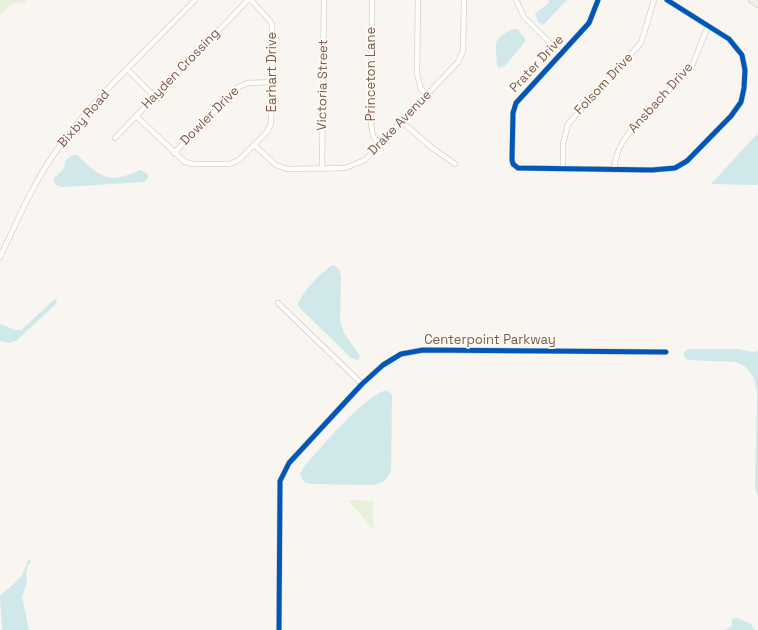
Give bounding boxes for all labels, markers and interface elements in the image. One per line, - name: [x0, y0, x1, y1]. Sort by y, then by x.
- street label: Hayden Crossing: [139, 26, 223, 112]
- street label: Princeton Lane: [363, 27, 379, 121]
- street label: Earhart Drive: [264, 32, 280, 112]
- street label: Prater Drive: [507, 32, 567, 96]
- street label: Victoria Street: [314, 39, 332, 131]
- street label: Folsom Drive: [571, 50, 637, 118]
- street label: Ansbach Drive: [625, 60, 697, 136]
- street label: Dowler Drive: [177, 83, 243, 149]
- street label: Bixby Road: [55, 87, 113, 151]
- street label: Drake Avenue: [365, 87, 435, 159]
- street label: Centerpoint Parkway: [424, 332, 556, 348]

